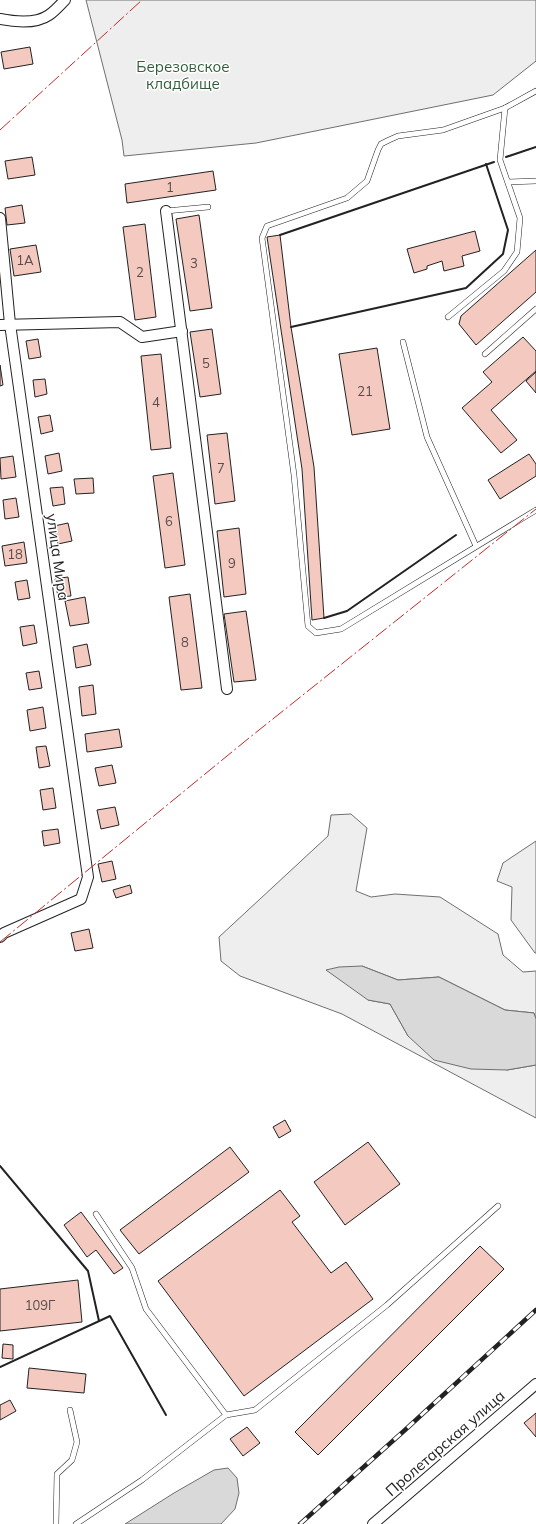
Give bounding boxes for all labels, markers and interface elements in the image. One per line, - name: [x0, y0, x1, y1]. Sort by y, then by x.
- park label: Березовское кладбище: [136, 57, 230, 93]
- house number: 1: [166, 179, 174, 195]
- house number: 1А: [16, 252, 34, 268]
- house number: 3: [190, 255, 198, 271]
- house number: 2: [136, 264, 144, 280]
- house number: 5: [202, 355, 210, 371]
- house number: 21: [357, 383, 373, 399]
- house number: 4: [152, 394, 160, 410]
- house number: 7: [217, 460, 225, 476]
- street label: улица Мира: [42, 512, 74, 602]
- house number: 6: [165, 513, 173, 529]
- house number: 18: [7, 546, 23, 562]
- house number: 9: [228, 555, 236, 571]
- house number: 8: [181, 634, 189, 650]
- house number: 109Г: [25, 1297, 56, 1313]
- street label: Пролетарская улица: [381, 1386, 509, 1500]

